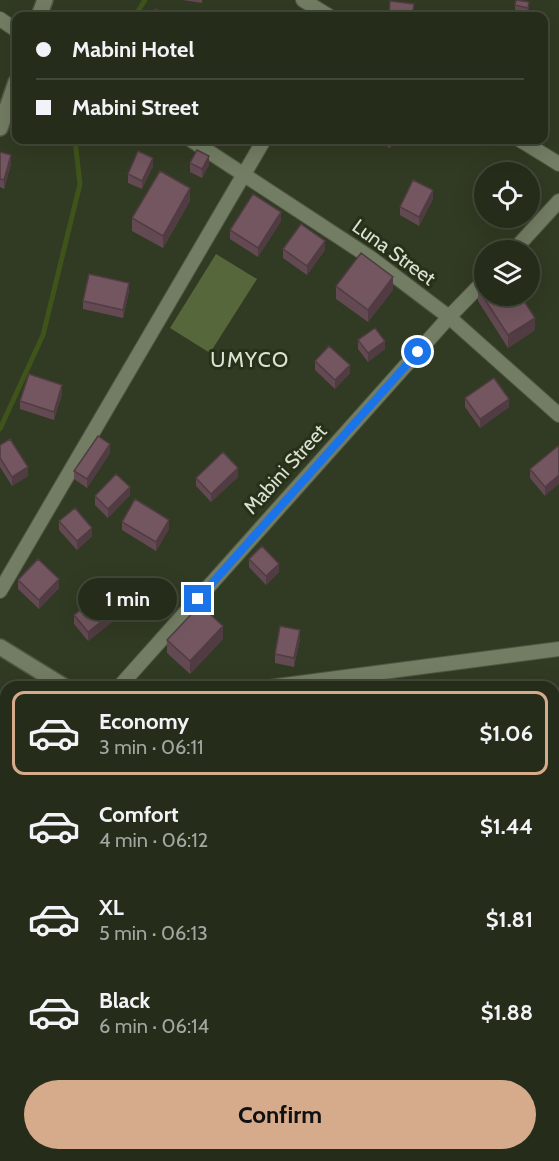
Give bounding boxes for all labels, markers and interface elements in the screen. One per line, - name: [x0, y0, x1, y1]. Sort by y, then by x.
- text: Mabini Hotel: [72, 36, 194, 63]
- text: Mabini Street: [72, 94, 199, 121]
- map controls: [474, 162, 540, 306]
- button: locate: [474, 162, 540, 228]
- street label: Luna Street: [348, 214, 441, 290]
- button: layers: [474, 240, 540, 306]
- route start: [404, 338, 431, 365]
- district label: UMYCO: [210, 347, 290, 372]
- street label: Mabini Street: [238, 419, 332, 519]
- callout: 1 min: [78, 578, 177, 620]
- route end: [184, 585, 211, 612]
- text: 1 min: [105, 587, 150, 611]
- icon: car: [27, 706, 81, 760]
- text: Economy: [99, 708, 189, 735]
- text: $1.06: [480, 720, 533, 747]
- text: 3 min · 06:11: [99, 735, 204, 759]
- icon: car: [27, 799, 81, 853]
- text: Comfort: [99, 801, 178, 828]
- text: $1.44: [480, 813, 533, 840]
- text: 4 min · 06:12: [99, 828, 208, 852]
- icon: car: [27, 892, 81, 946]
- text: XL: [99, 894, 124, 921]
- text: $1.81: [486, 906, 533, 933]
- text: 5 min · 06:13: [99, 921, 208, 945]
- icon: car: [27, 985, 81, 1039]
- text: Black: [99, 987, 150, 1014]
- text: $1.88: [481, 999, 533, 1026]
- text: 6 min · 06:14: [99, 1014, 209, 1038]
- button: Confirm: [24, 1080, 536, 1149]

